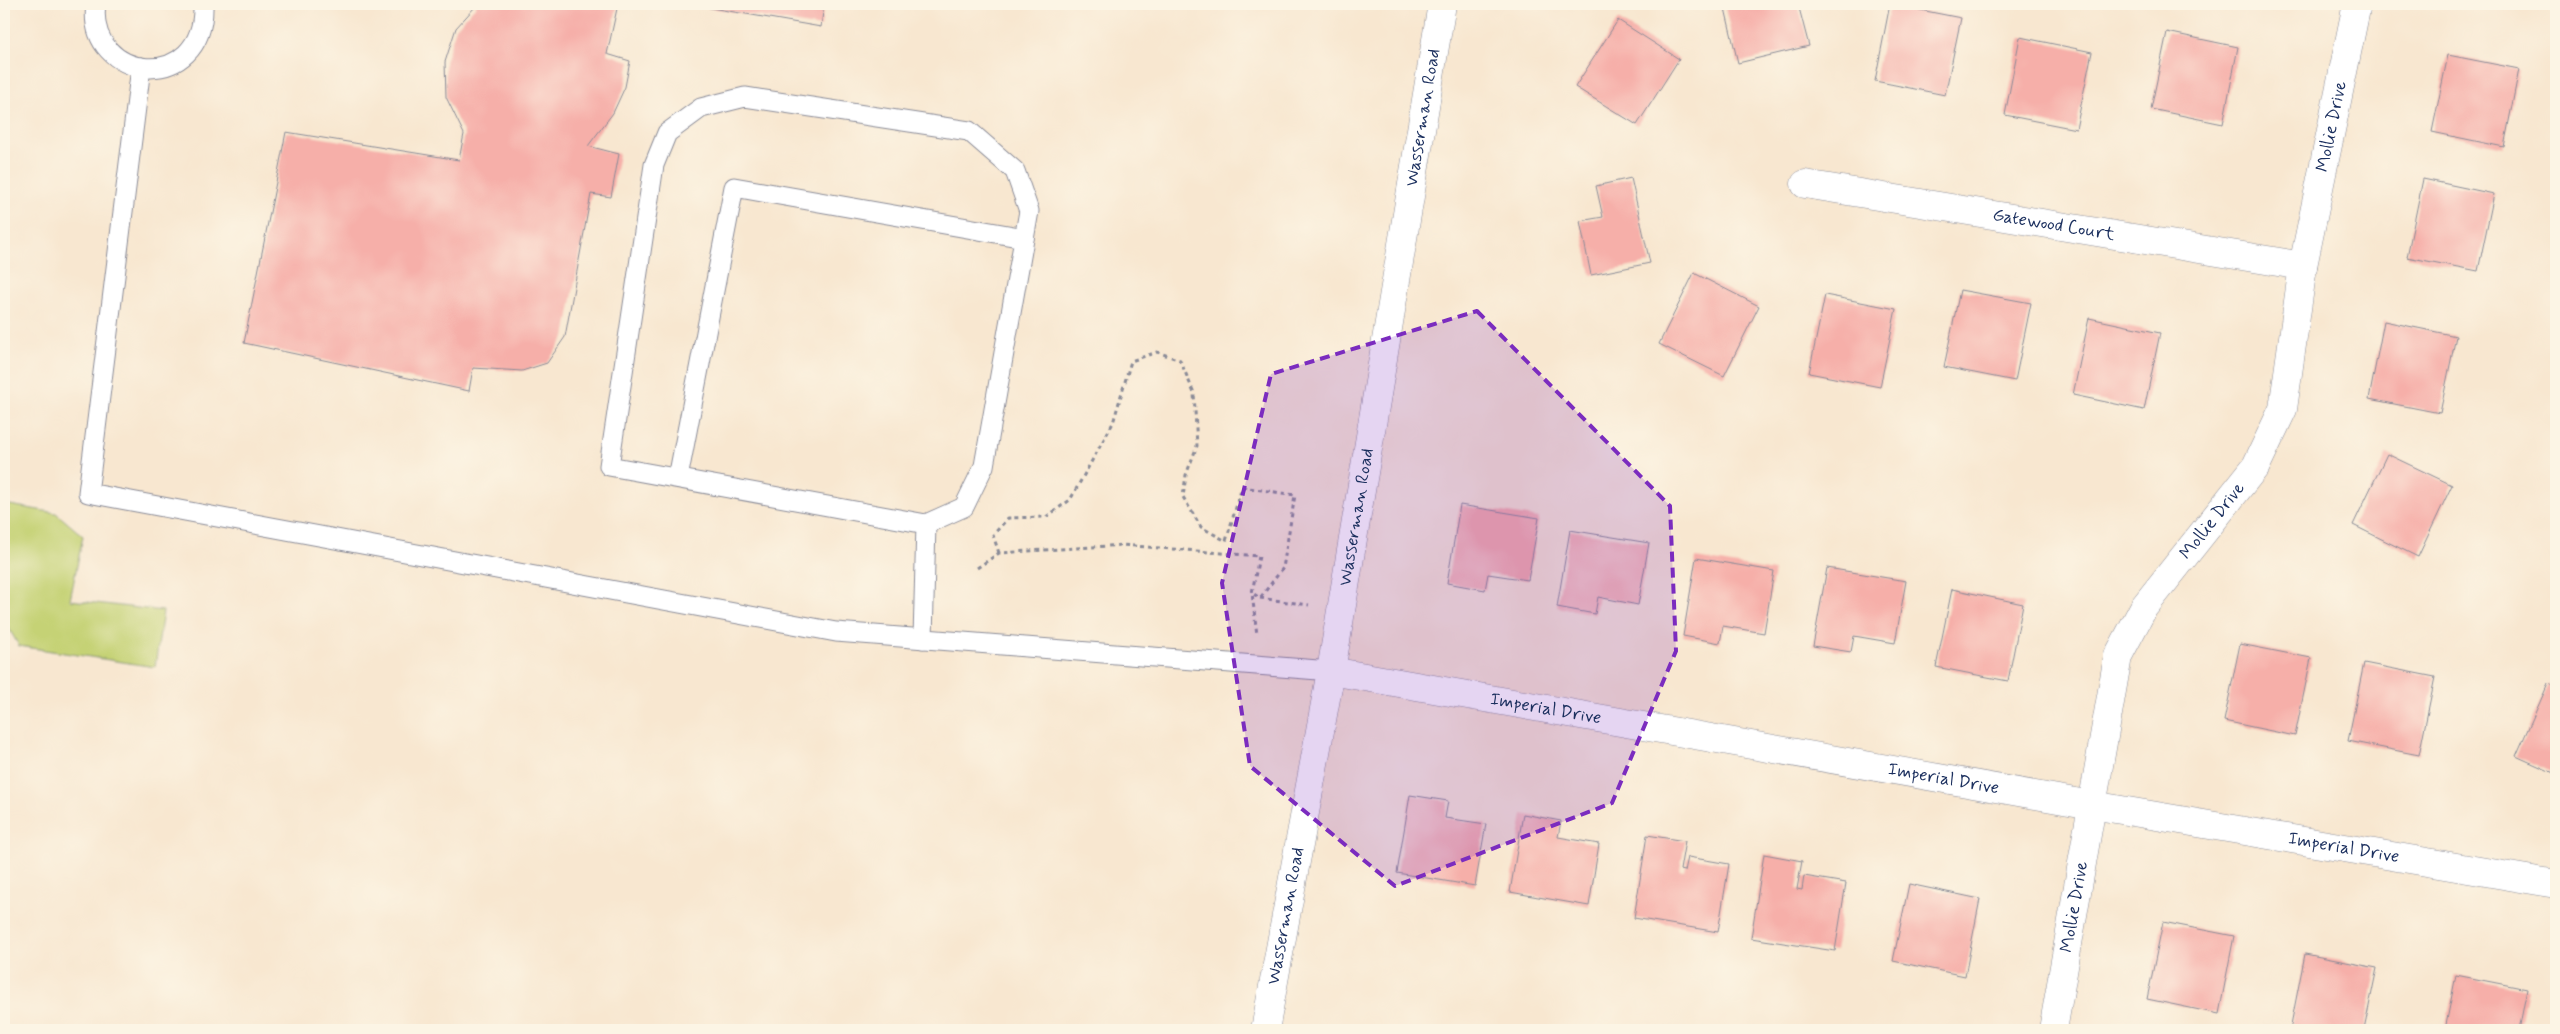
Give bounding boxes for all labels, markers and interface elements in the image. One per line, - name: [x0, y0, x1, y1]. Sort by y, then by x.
- street label: Wasserman Road: [1400, 47, 1446, 188]
- street label: Mollie Drive: [2311, 79, 2353, 174]
- street label: Gatewood Court: [1991, 203, 2117, 247]
- street label: Wasserman Road: [1333, 446, 1380, 588]
- street label: Mollie Drive: [2174, 477, 2250, 565]
- street label: Imperial Drive: [1488, 687, 1603, 730]
- street label: Imperial Drive: [1886, 757, 2001, 800]
- street label: Imperial Drive: [2286, 827, 2401, 869]
- street label: Wasserman Road: [1262, 845, 1310, 987]
- street label: Mollie Drive: [2055, 859, 2094, 954]

